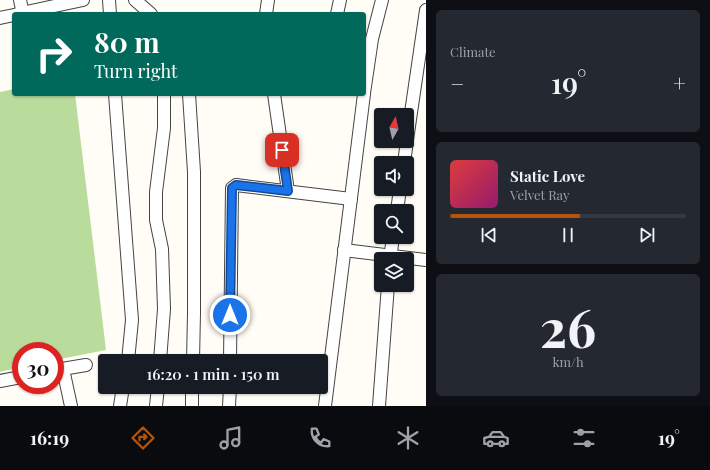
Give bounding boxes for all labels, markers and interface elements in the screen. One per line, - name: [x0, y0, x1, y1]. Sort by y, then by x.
- text: 80 m: [94, 23, 160, 60]
- icon: right: [28, 28, 80, 80]
- text: Climate: [450, 43, 496, 60]
- text: Turn right: [94, 59, 177, 83]
- text: 19°: [551, 62, 587, 102]
- text: −: [450, 68, 464, 98]
- text: +: [673, 68, 686, 98]
- north arrow: [374, 108, 414, 148]
- map controls: [374, 108, 414, 292]
- pin: [265, 133, 299, 167]
- icon: arrive: [271, 139, 293, 161]
- button: sound: [374, 156, 414, 196]
- text: Static Love: [510, 166, 585, 186]
- text: Velvet Ray: [510, 186, 570, 203]
- button: search: [374, 204, 414, 244]
- icon: previous: [478, 224, 500, 246]
- icon: pause: [557, 224, 579, 246]
- icon: next: [636, 224, 658, 246]
- button: layers: [374, 252, 414, 292]
- text: 26: [540, 292, 596, 361]
- position arrow: [209, 294, 251, 336]
- speed limit sign: 30: [12, 342, 64, 394]
- text: km/h: [552, 353, 584, 370]
- text: 16:20 · 1 min · 150 m: [147, 364, 279, 384]
- icon: directions: [129, 424, 157, 452]
- icon: music: [217, 424, 245, 452]
- icon: phone: [306, 424, 334, 452]
- icon: climate: [394, 424, 422, 452]
- icon: car: [482, 424, 510, 452]
- icon: filters: [570, 424, 598, 452]
- text: 16:19: [30, 426, 69, 450]
- text: 19°: [658, 426, 680, 450]

